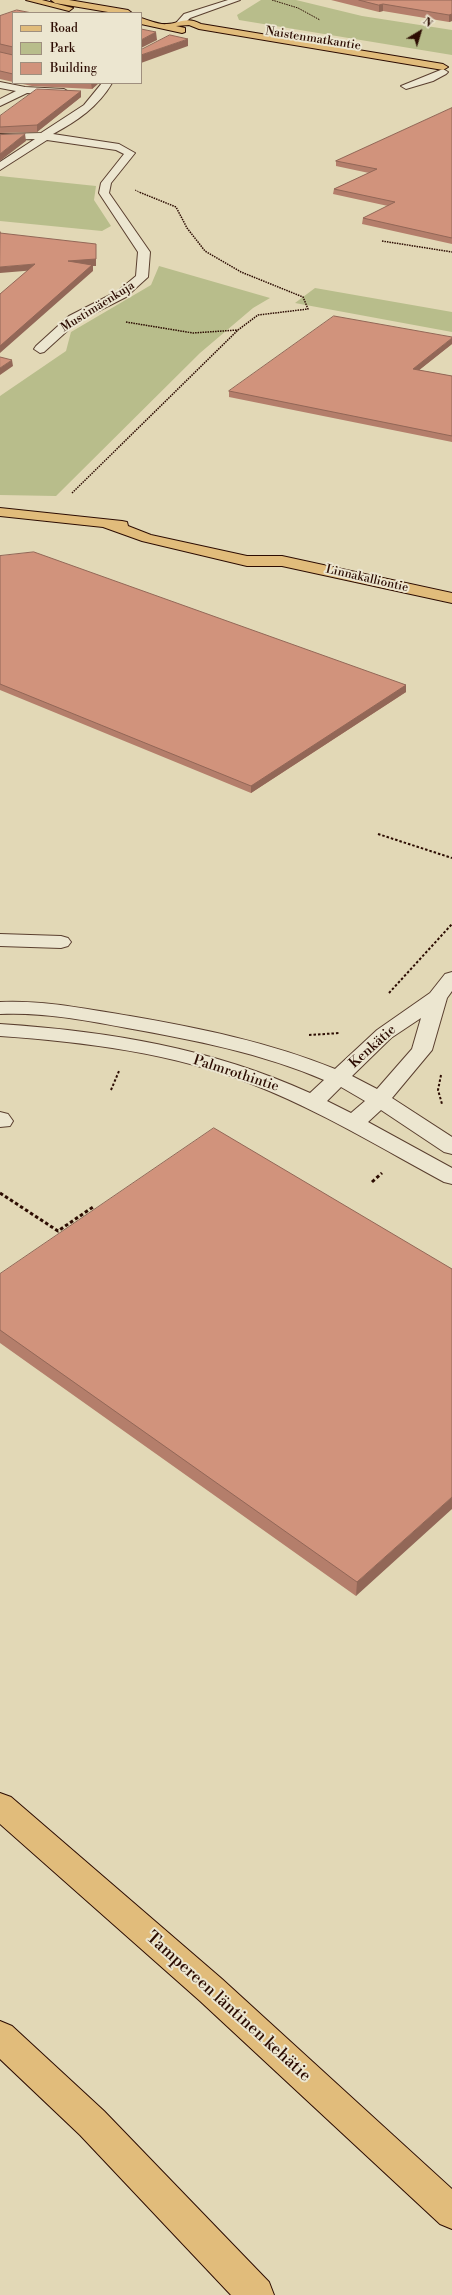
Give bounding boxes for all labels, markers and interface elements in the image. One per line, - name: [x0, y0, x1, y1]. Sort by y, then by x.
- legend: [12, 12, 142, 84]
- north arrow: [400, 12, 440, 52]
- text: N: [420, 14, 435, 31]
- text: Road: [50, 21, 78, 36]
- street label: Naistenmatkantie: [264, 24, 362, 54]
- text: Park: [50, 41, 75, 56]
- text: Building: [50, 61, 97, 76]
- street label: Mustimäenkuja: [58, 279, 138, 335]
- street label: Linnakalliontie: [324, 563, 410, 595]
- street label: Kenkätie: [346, 1022, 400, 1072]
- street label: Palmrothintie: [191, 1052, 281, 1096]
- street label: Tampereen läntinen kehätie: [141, 1928, 315, 2086]

